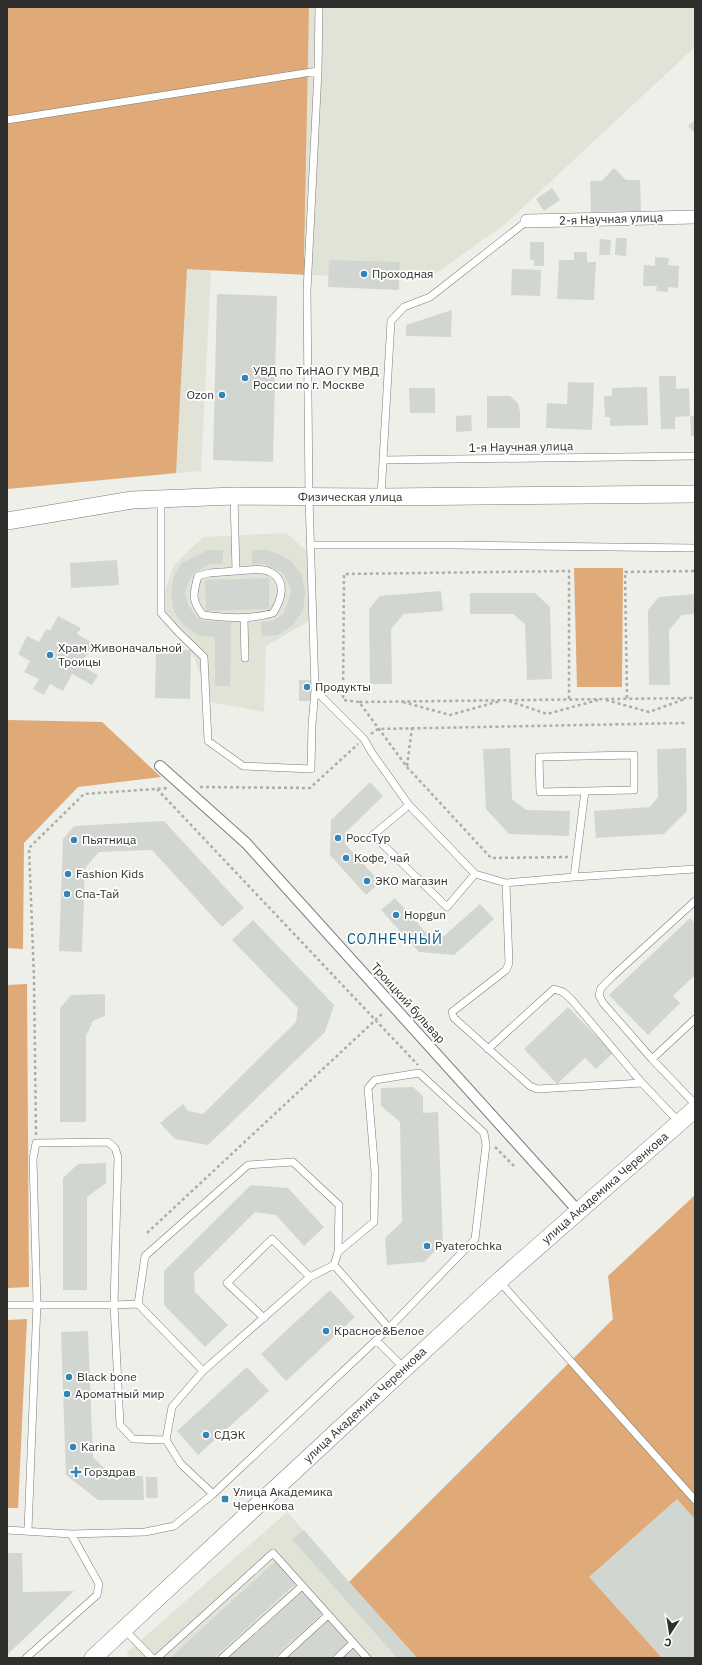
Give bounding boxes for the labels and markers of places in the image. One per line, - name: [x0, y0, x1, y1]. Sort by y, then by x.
- place label: Проходная: [372, 266, 434, 281]
- marker: Проходная: [359, 269, 369, 279]
- place label: УВД по ТиНАО ГУ МВД России по г. Москве: [253, 363, 379, 392]
- marker: УВД по ТиНАО ГУ МВД России по г. Москве: [240, 373, 250, 383]
- place label: Ozon: [187, 387, 214, 402]
- marker: Ozon: [217, 390, 227, 400]
- place label: Храм Живоначальной Троицы: [58, 640, 182, 669]
- marker: Храм Живоначальной Троицы: [45, 650, 55, 660]
- place label: Продукты: [315, 679, 371, 694]
- marker: Продукты: [302, 682, 312, 692]
- place label: РоссТур: [346, 830, 391, 845]
- place label: Пьятница: [82, 832, 137, 847]
- marker: РоссТур: [333, 833, 343, 843]
- marker: Пьятница: [69, 835, 79, 845]
- place label: Кофе, чай: [354, 850, 410, 865]
- marker: Кофе, чай: [341, 853, 351, 863]
- place label: Fashion Kids: [76, 866, 144, 881]
- marker: Fashion Kids: [63, 869, 73, 879]
- place label: ЭКО магазин: [375, 873, 448, 888]
- marker: ЭКО магазин: [362, 876, 372, 886]
- place label: Спа-Тай: [75, 886, 119, 901]
- marker: Спа-Тай: [62, 889, 72, 899]
- place label: Hopgun: [404, 907, 446, 922]
- marker: Hopgun: [391, 910, 401, 920]
- place label: Pyaterochka: [435, 1238, 502, 1253]
- marker: Pyaterochka: [422, 1241, 432, 1251]
- place label: Красное&Белое: [334, 1323, 425, 1338]
- marker: Красное&Белое: [321, 1326, 331, 1336]
- place label: Black bone: [77, 1369, 137, 1384]
- marker: Black bone: [64, 1372, 74, 1382]
- place label: Ароматный мир: [75, 1386, 165, 1401]
- marker: Ароматный мир: [62, 1389, 72, 1399]
- place label: СДЭК: [214, 1427, 246, 1442]
- marker: СДЭК: [201, 1430, 211, 1440]
- place label: Karina: [81, 1439, 116, 1454]
- marker: Karina: [68, 1442, 78, 1452]
- place label: Горздрав: [84, 1464, 136, 1479]
- marker: Горздрав: [71, 1467, 81, 1477]
- place label: Улица Академика Черенкова: [233, 1484, 333, 1513]
- marker: Улица Академика Черенкова: [220, 1494, 230, 1504]

